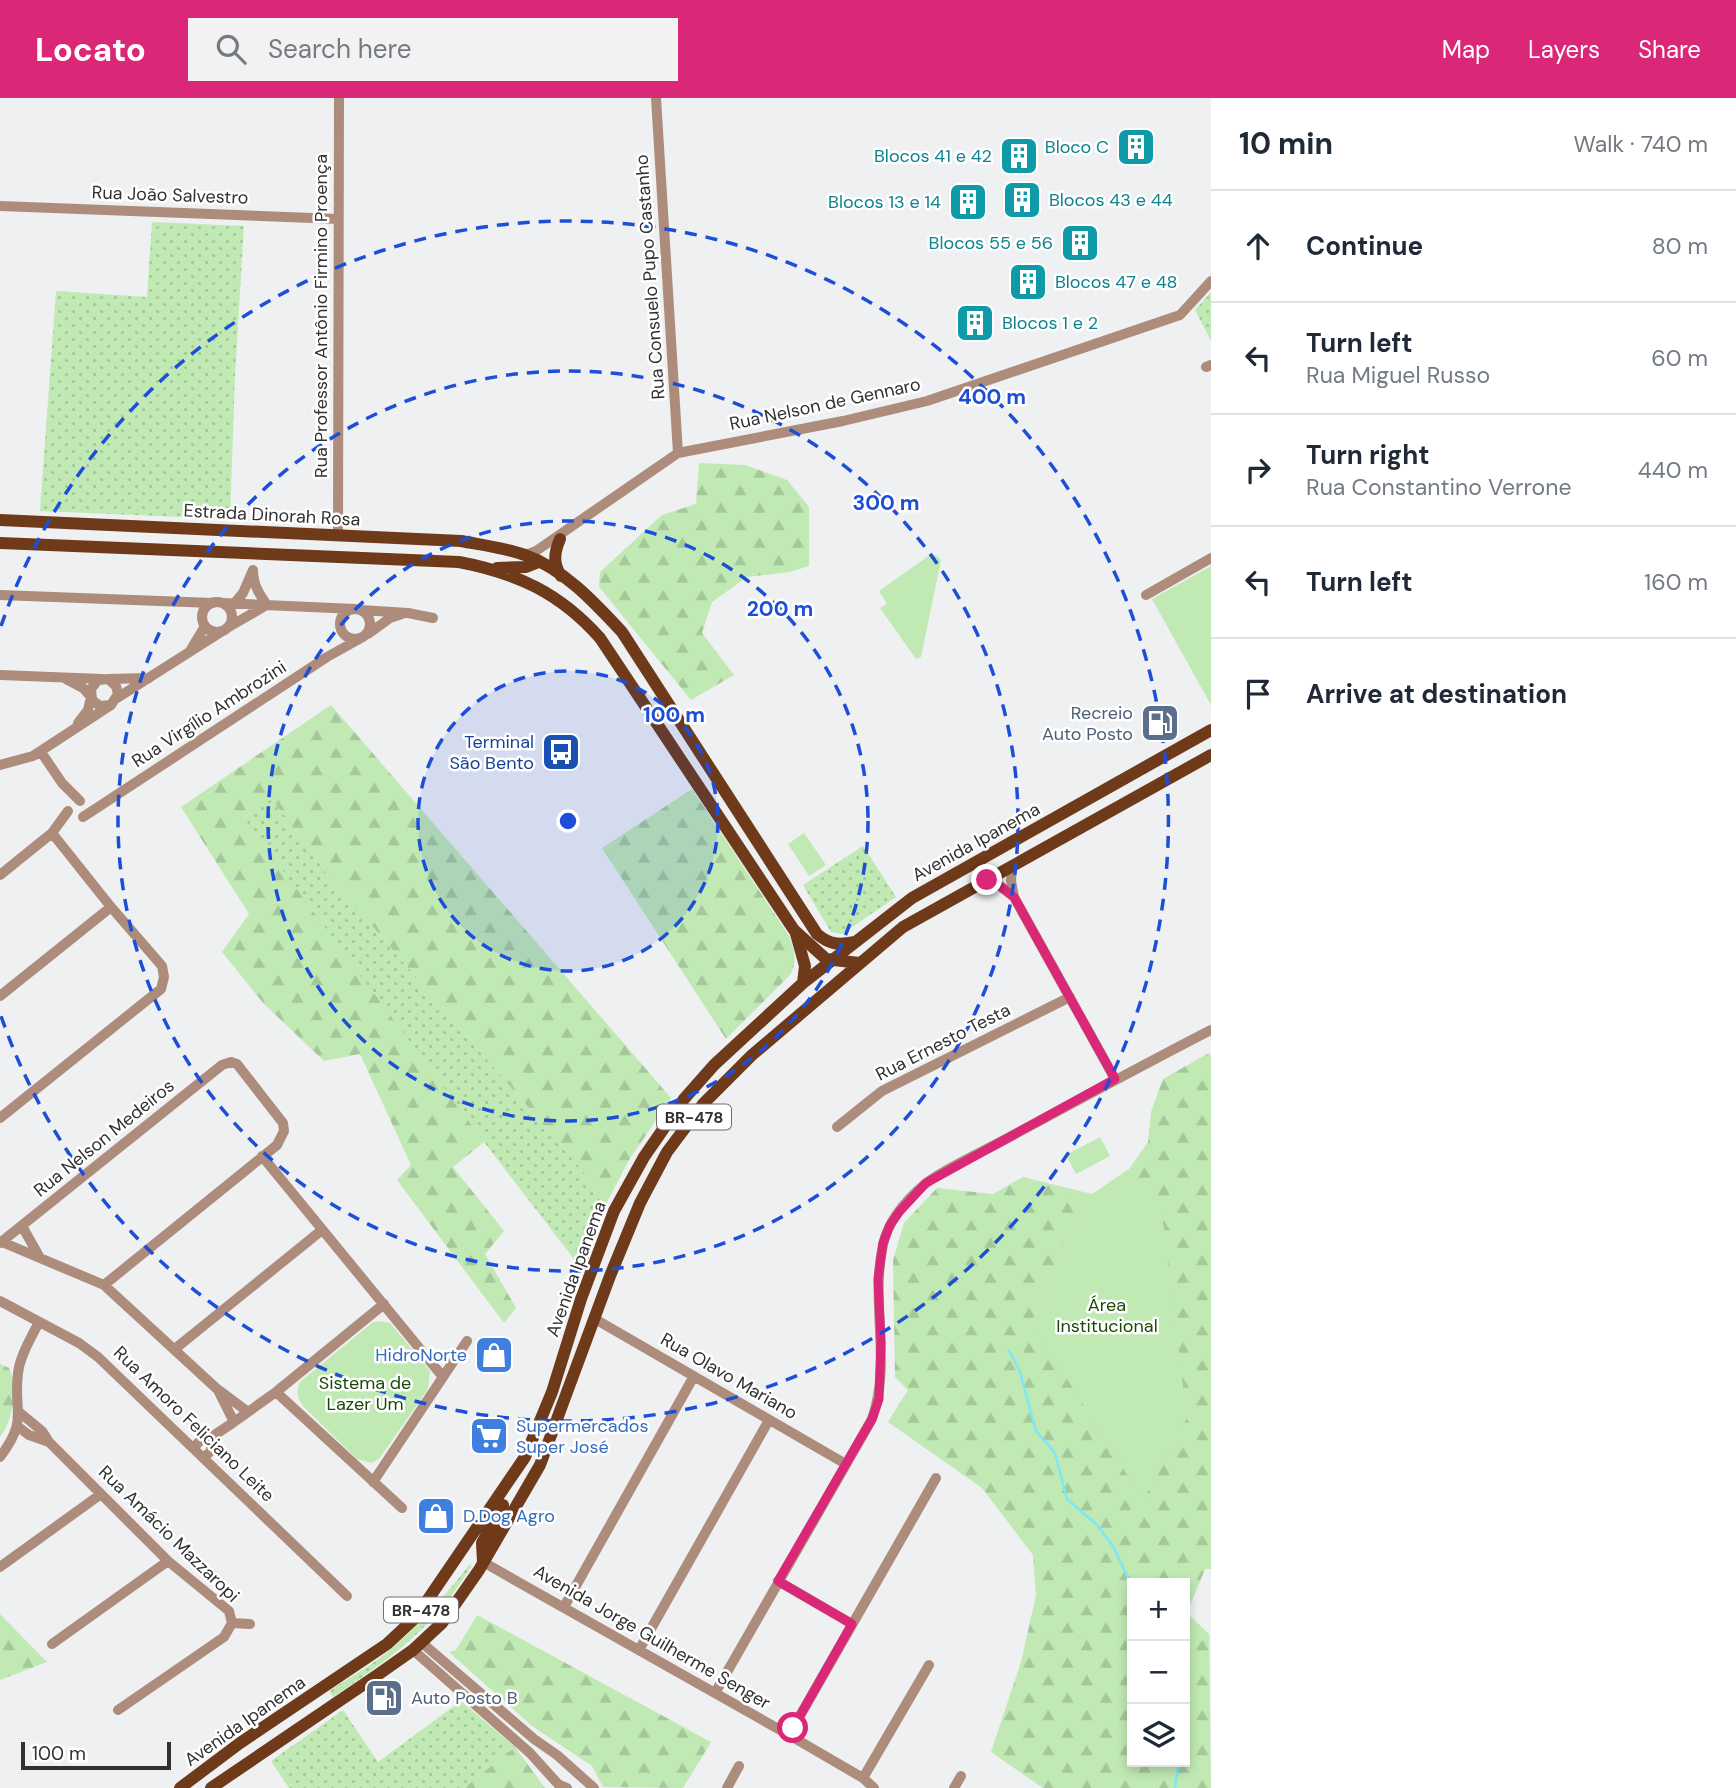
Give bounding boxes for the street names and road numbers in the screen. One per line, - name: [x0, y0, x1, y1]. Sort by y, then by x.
- street label: Rua Professor Antônio Firmino Proença: [309, 154, 333, 478]
- street label: Rua Consuelo Pupo Castanho: [629, 154, 671, 400]
- street label: Rua João Salvestro: [91, 180, 249, 210]
- street label: Rua Nelson de Gennaro: [727, 372, 923, 436]
- street label: Estrada Dinorah Rosa: [183, 498, 361, 532]
- street label: Rua Virgílio Ambrozini: [127, 655, 291, 773]
- street label: Avenida Ipanema: [908, 797, 1044, 887]
- street label: Rua Ernesto Testa: [872, 998, 1014, 1086]
- street label: Rua Nelson Medeiros: [29, 1074, 179, 1202]
- road number: BR-478: [657, 1105, 731, 1130]
- street label: Avenida Ipanema: [540, 1198, 612, 1340]
- street label: Rua Olavo Mariano: [656, 1327, 802, 1425]
- street label: Rua Amoro Feliciano Leite: [108, 1341, 280, 1507]
- street label: Rua Amácio Mazzaropi: [93, 1460, 245, 1608]
- street label: Avenida Jorge Guilherme Senger: [529, 1559, 775, 1715]
- road number: BR-478: [384, 1598, 458, 1622]
- street label: Avenida Ipanema: [180, 1670, 310, 1772]

